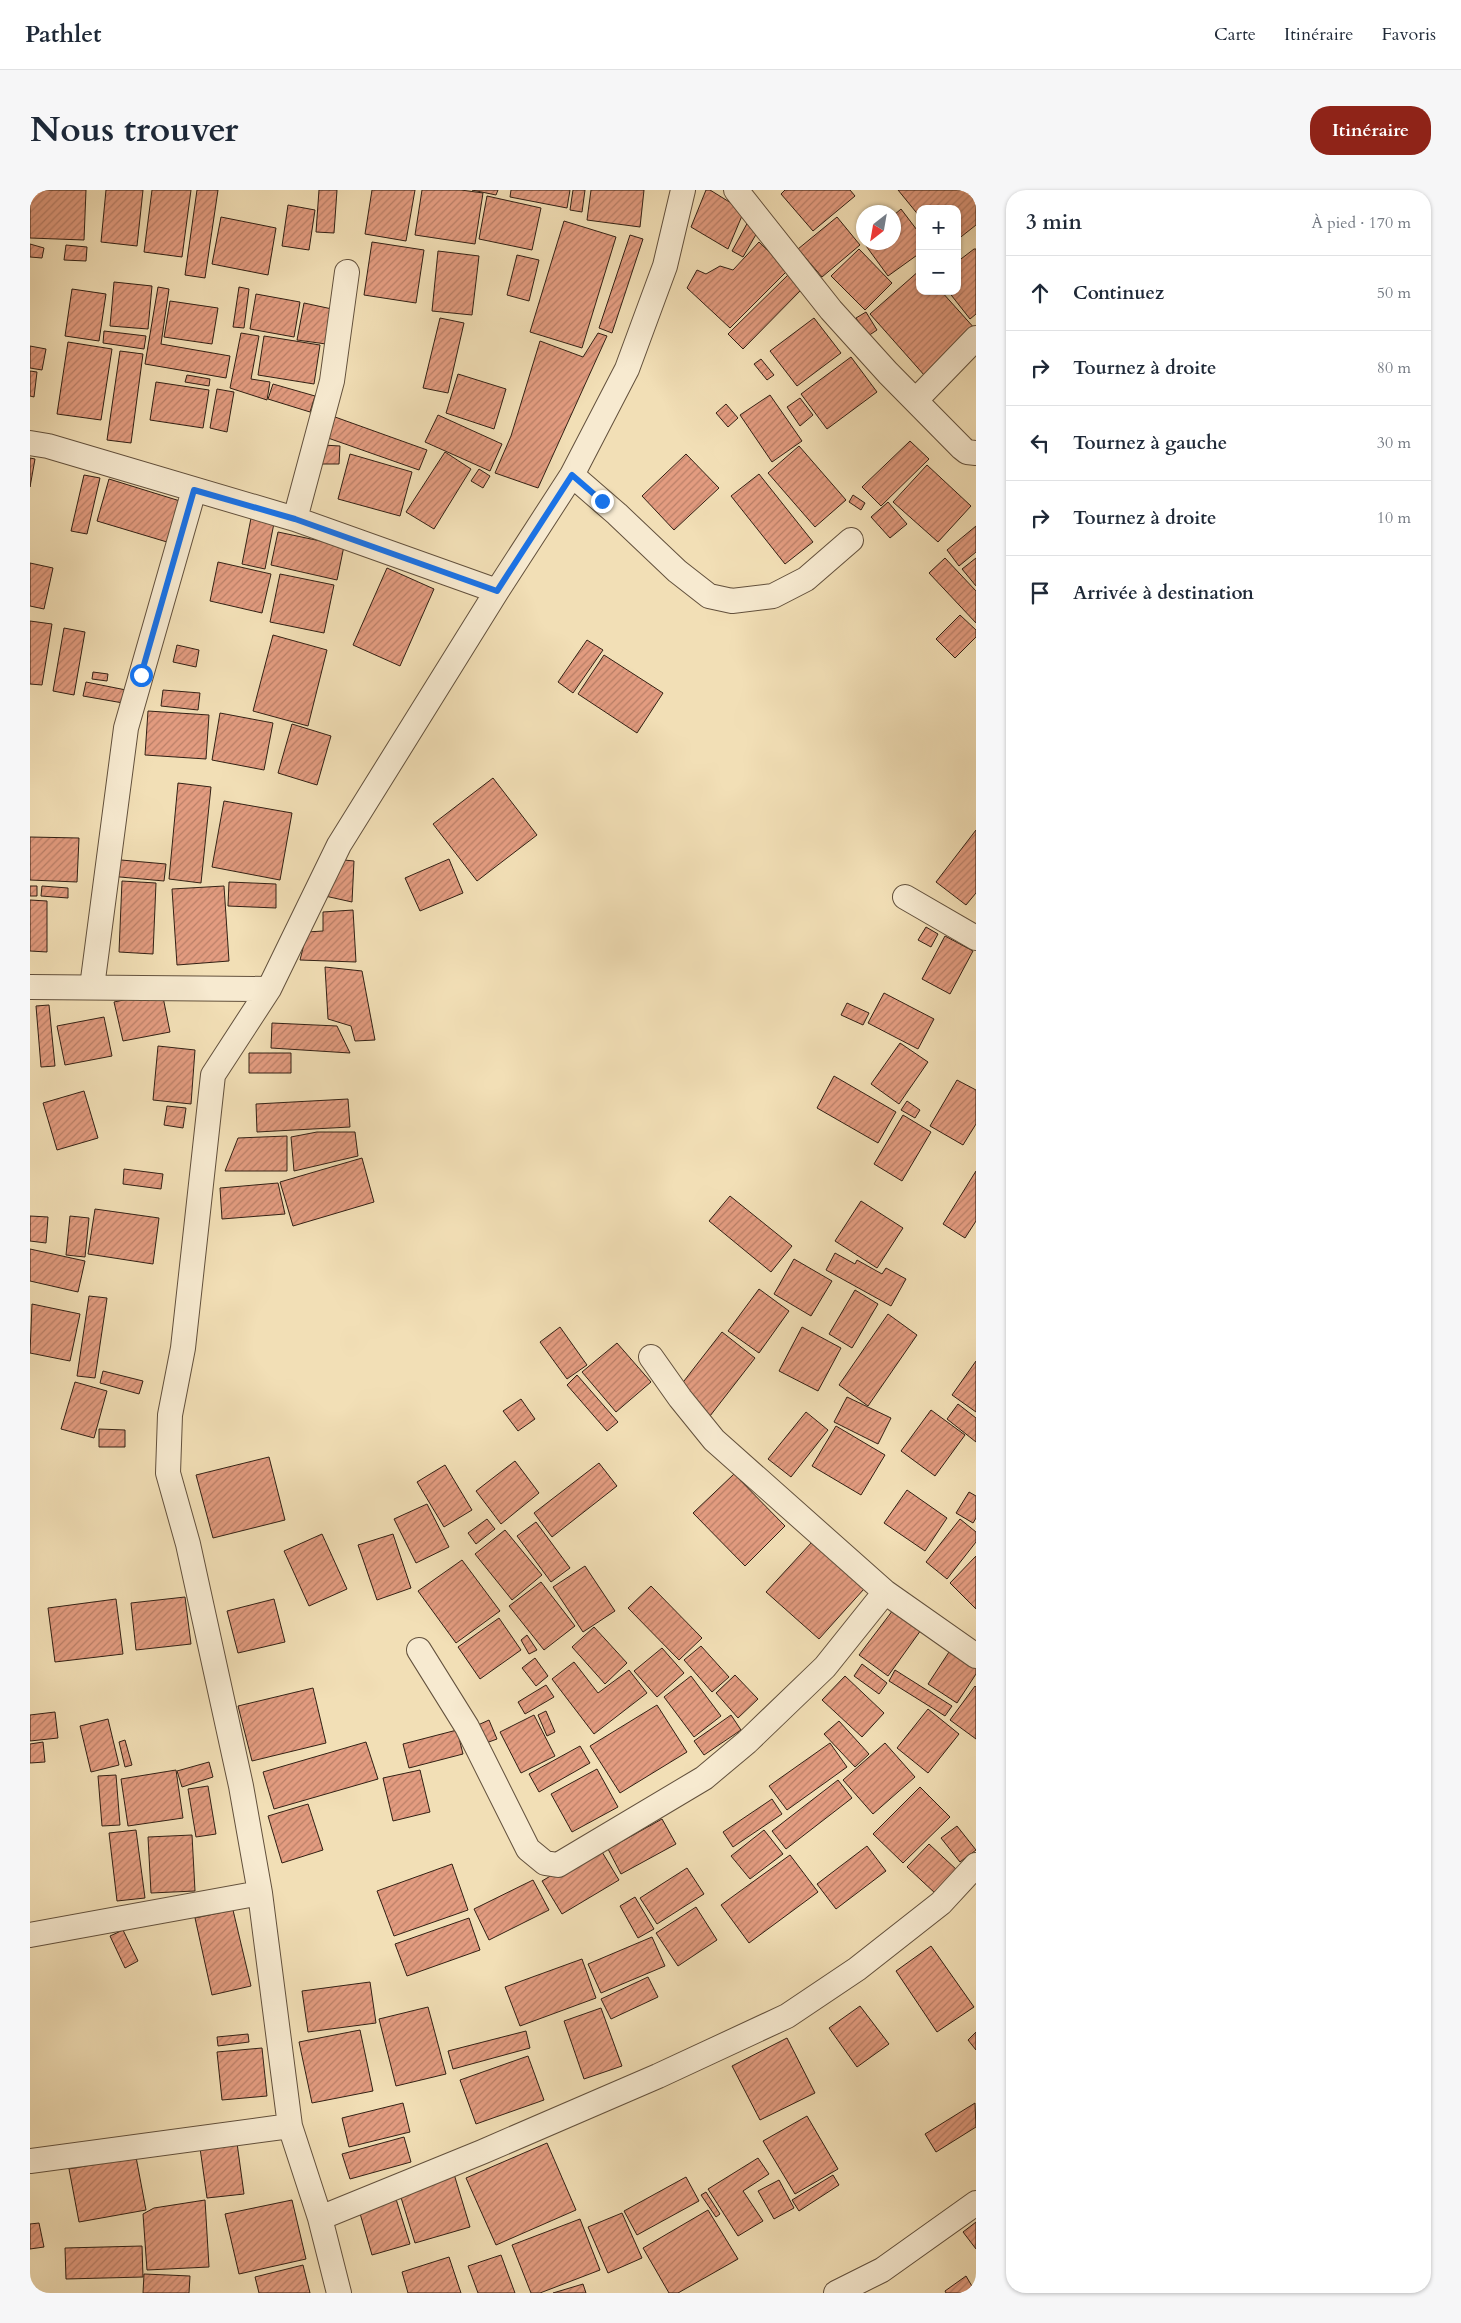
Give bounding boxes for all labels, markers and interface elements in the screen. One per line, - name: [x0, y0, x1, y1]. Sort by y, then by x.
- text: Pathlet: [25, 18, 102, 51]
- text: Carte: [1214, 22, 1256, 47]
- text: Itinéraire: [1284, 22, 1353, 47]
- text: Favoris: [1381, 22, 1436, 47]
- text: Nous trouver: [30, 106, 238, 154]
- button: Itinéraire: [1310, 106, 1431, 155]
- north arrow: [856, 205, 901, 250]
- map controls: [916, 205, 961, 295]
- button: +: [916, 205, 961, 250]
- text: 3 min: [1026, 208, 1082, 237]
- text: À pied · 170 m: [1311, 212, 1411, 234]
- button: −: [916, 250, 961, 295]
- icon: ahead: [1026, 279, 1054, 307]
- text: Continuez: [1073, 280, 1164, 306]
- text: 50 m: [1377, 282, 1411, 304]
- icon: right: [1026, 354, 1054, 382]
- text: Tournez à droite: [1073, 355, 1216, 381]
- text: 80 m: [1377, 357, 1411, 379]
- icon: left: [1026, 429, 1054, 457]
- text: Tournez à gauche: [1073, 430, 1227, 456]
- text: 30 m: [1377, 432, 1411, 454]
- route end: [591, 490, 614, 513]
- icon: right: [1026, 504, 1054, 532]
- text: Tournez à droite: [1073, 505, 1216, 531]
- text: 10 m: [1377, 507, 1411, 529]
- icon: arrive: [1026, 579, 1054, 607]
- text: Arrivée à destination: [1073, 580, 1254, 606]
- route start: [130, 664, 153, 687]

